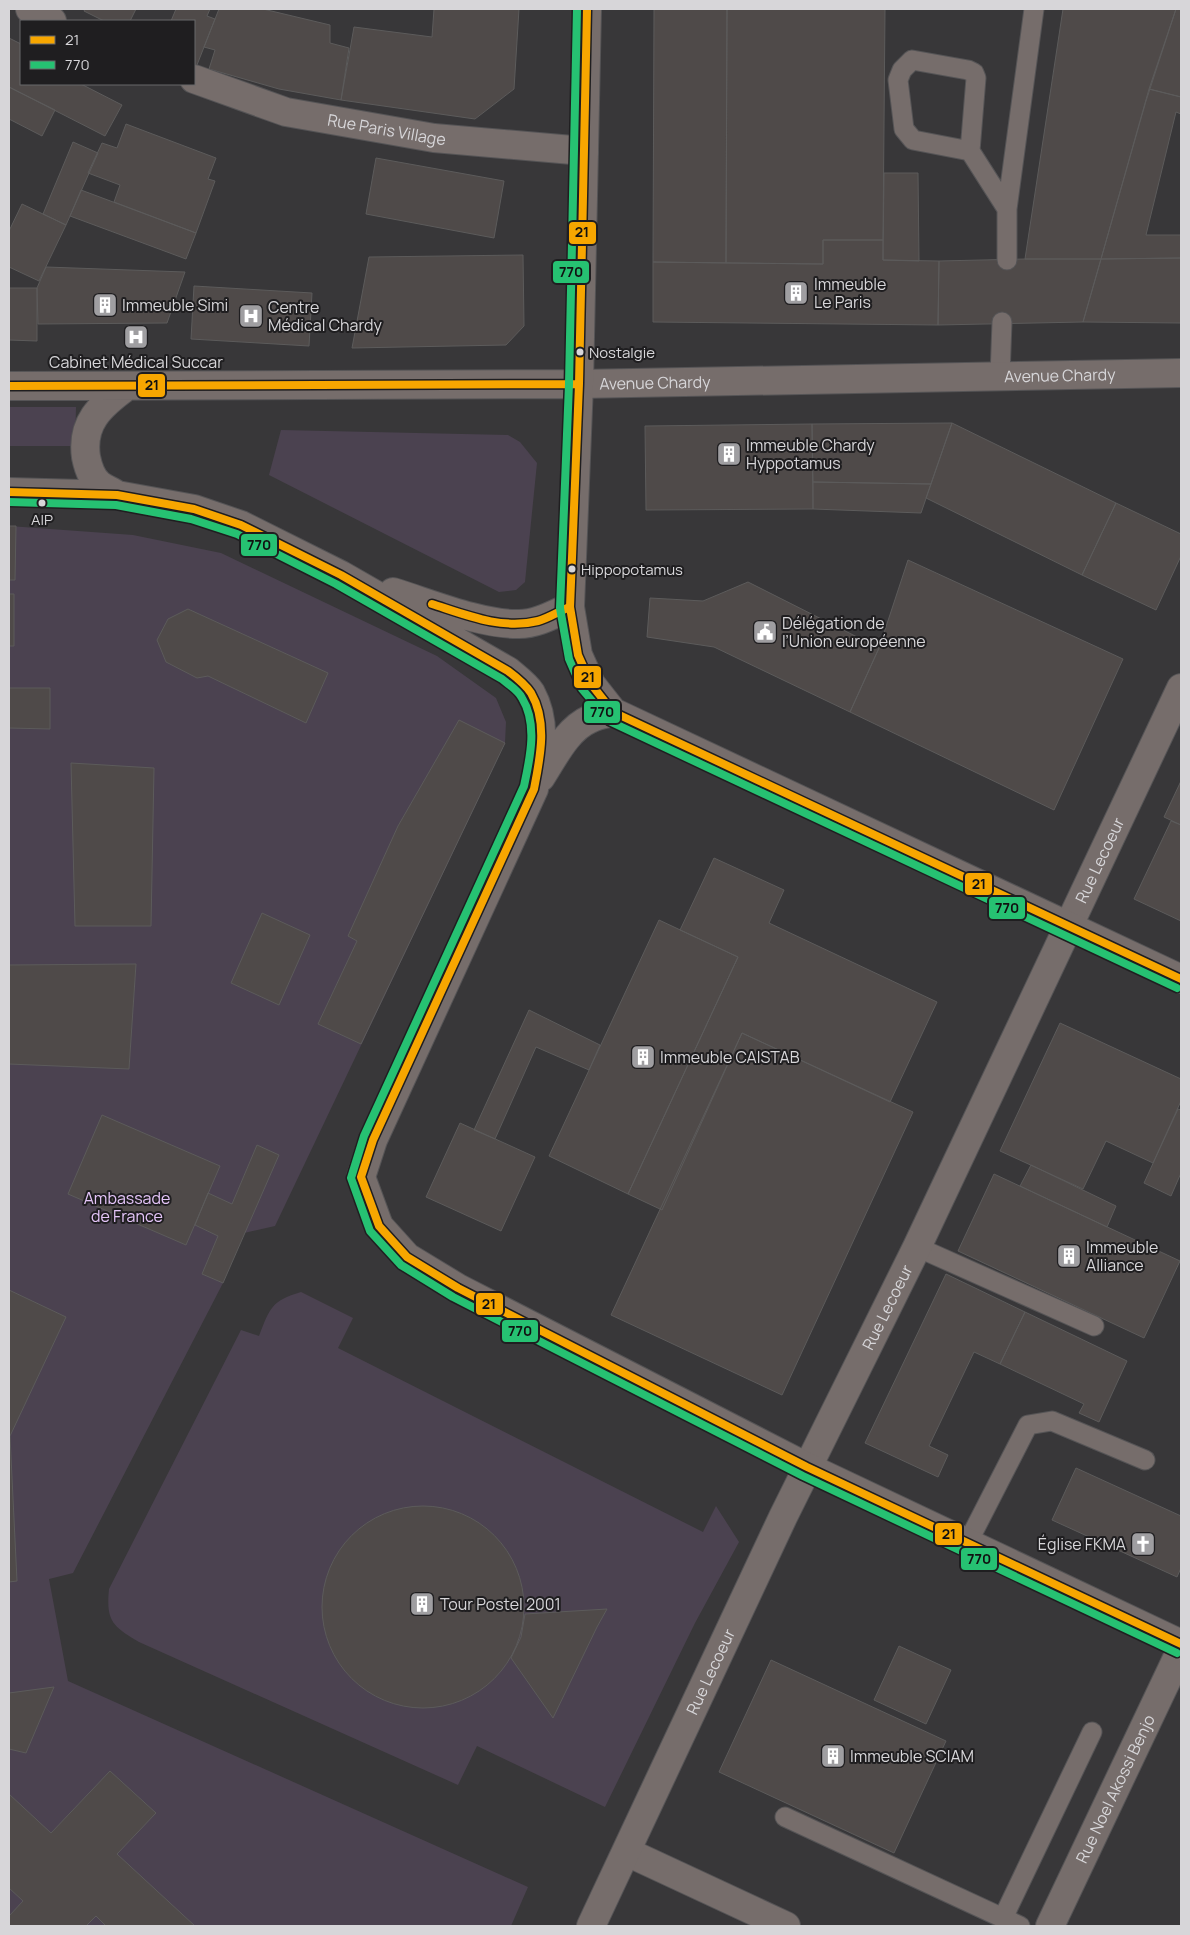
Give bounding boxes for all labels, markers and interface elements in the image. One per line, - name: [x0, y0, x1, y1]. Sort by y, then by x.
- legend: [20, 20, 195, 85]
- text: 21: [65, 29, 79, 50]
- text: 770: [65, 54, 90, 75]
- street label: Rue Paris Village: [326, 108, 447, 150]
- line badge: 21: [568, 221, 597, 245]
- text: 21: [575, 222, 589, 241]
- line badge: 770: [552, 260, 590, 284]
- text: 770: [559, 262, 583, 281]
- place label: Immeuble Le Paris: [814, 273, 886, 313]
- building icon: Immeuble Le Paris: [783, 280, 809, 306]
- building icon: Immeuble Simi: [92, 292, 118, 318]
- place label: Immeuble Simi: [122, 294, 228, 316]
- place label: Centre Médical Chardy: [268, 296, 383, 336]
- hospital icon: Centre Médical Chardy: [238, 303, 264, 329]
- hospital icon: Cabinet Médical Succar: [123, 324, 149, 350]
- place label: Nostalgie: [589, 342, 655, 363]
- marker: Nostalgie: [575, 347, 585, 357]
- place label: Cabinet Médical Succar: [49, 351, 223, 373]
- street label: Avenue Chardy: [1004, 363, 1116, 387]
- street label: Avenue Chardy: [599, 371, 711, 395]
- line badge: 21: [137, 373, 166, 398]
- text: 21: [145, 375, 159, 394]
- place label: Immeuble Chardy Hyppotamus: [746, 434, 875, 474]
- building icon: Immeuble Chardy Hyppotamus: [716, 441, 742, 467]
- marker: AIP: [37, 498, 47, 508]
- place label: AIP: [31, 509, 53, 530]
- line badge: 770: [240, 533, 278, 557]
- text: 770: [247, 535, 271, 554]
- place label: Hippopotamus: [581, 559, 683, 580]
- marker: Hippopotamus: [567, 564, 577, 574]
- place label: Délégation de l’Union européenne: [782, 612, 926, 652]
- public building icon: Délégation de l’Union européenne: [752, 619, 778, 645]
- line badge: 21: [573, 665, 602, 689]
- text: 21: [581, 667, 595, 686]
- line badge: 770: [583, 700, 621, 724]
- text: 770: [590, 702, 614, 721]
- street label: Rue Lecoeur: [1070, 814, 1129, 907]
- line badge: 21: [964, 872, 993, 896]
- text: 21: [972, 874, 986, 893]
- line badge: 770: [988, 896, 1026, 920]
- text: 770: [995, 898, 1019, 917]
- building icon: Immeuble CAISTAB: [630, 1044, 656, 1070]
- place label: Immeuble CAISTAB: [660, 1046, 800, 1068]
- park label: Ambassade de France: [84, 1187, 170, 1227]
- place label: Immeuble Alliance: [1086, 1236, 1158, 1276]
- building icon: Immeuble Alliance: [1056, 1243, 1082, 1269]
- street label: Rue Lecoeur: [857, 1261, 918, 1354]
- line badge: 21: [475, 1292, 504, 1316]
- text: 21: [482, 1294, 496, 1313]
- line badge: 770: [501, 1319, 539, 1343]
- text: 770: [508, 1321, 532, 1340]
- line badge: 21: [934, 1522, 963, 1546]
- text: 21: [942, 1524, 956, 1543]
- church icon: Église FKMA: [1130, 1531, 1156, 1557]
- place label: Église FKMA: [1038, 1533, 1126, 1555]
- line badge: 770: [960, 1547, 998, 1571]
- text: 770: [967, 1549, 991, 1568]
- building icon: Tour Postel 2001: [409, 1591, 435, 1617]
- place label: Tour Postel 2001: [440, 1593, 561, 1615]
- street label: Rue Lecoeur: [681, 1625, 740, 1718]
- street label: Rue Noel Akossi Benjo: [1071, 1711, 1160, 1867]
- building icon: Immeuble SCIAM: [820, 1743, 846, 1769]
- place label: Immeuble SCIAM: [850, 1745, 974, 1767]

